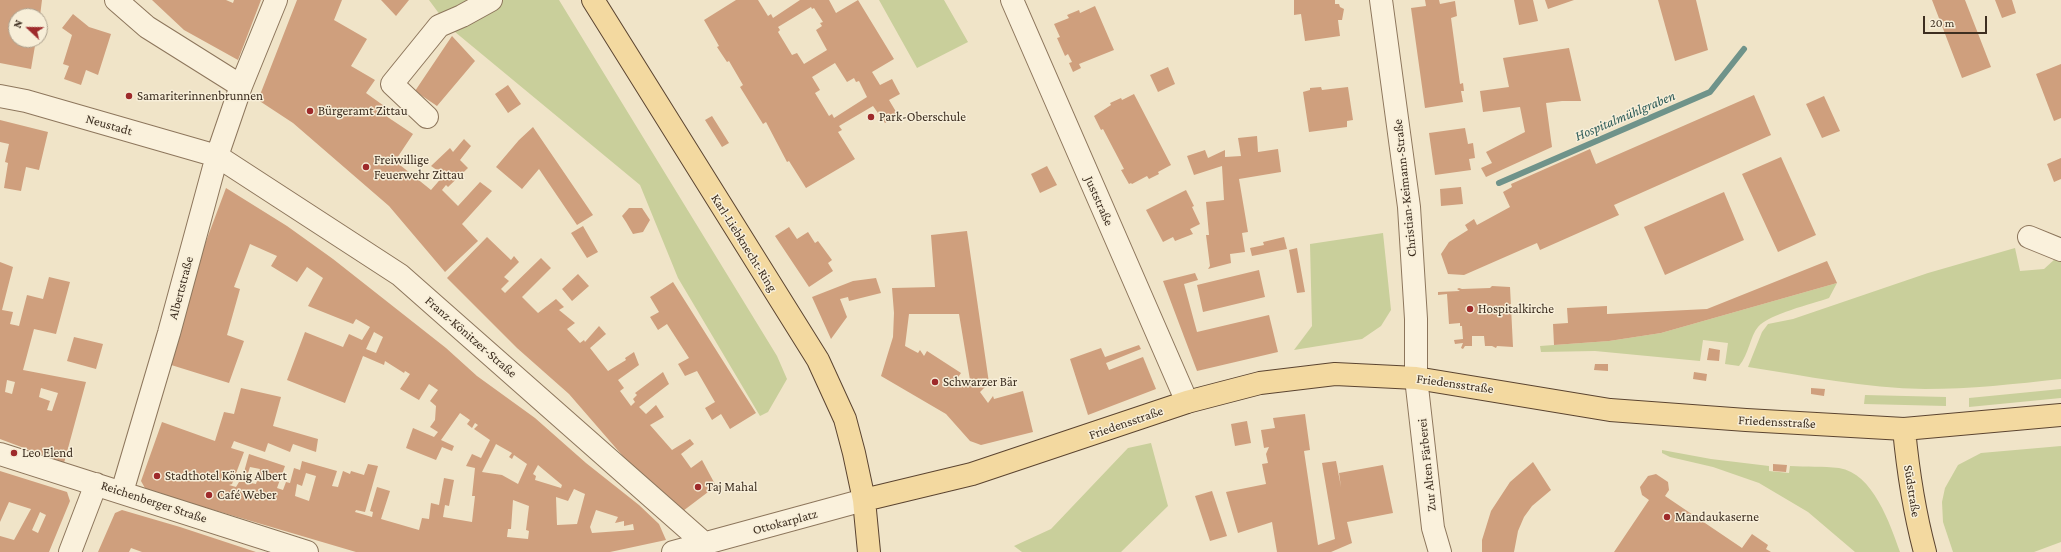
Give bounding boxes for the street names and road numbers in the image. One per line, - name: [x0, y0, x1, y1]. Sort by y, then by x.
- street label: Neustadt: [84, 111, 134, 139]
- street label: Christian-Keimann-Straße: [1390, 118, 1420, 258]
- street label: Juststraße: [1081, 174, 1117, 228]
- street label: Karl-Liebknecht-Ring: [708, 191, 780, 295]
- street label: Albertstraße: [165, 255, 197, 321]
- street label: Franz-Könitzer-Straße: [422, 293, 520, 381]
- street label: Friedensstraße: [1416, 371, 1494, 397]
- street label: Friedensstraße: [1087, 403, 1165, 443]
- street label: Friedensstraße: [1738, 412, 1816, 432]
- street label: Zur Alten Färberei: [1414, 418, 1440, 512]
- street label: Südstraße: [1900, 464, 1924, 518]
- street label: Reichenberger Straße: [99, 477, 209, 527]
- street label: Ottokarplatz: [751, 506, 819, 538]

